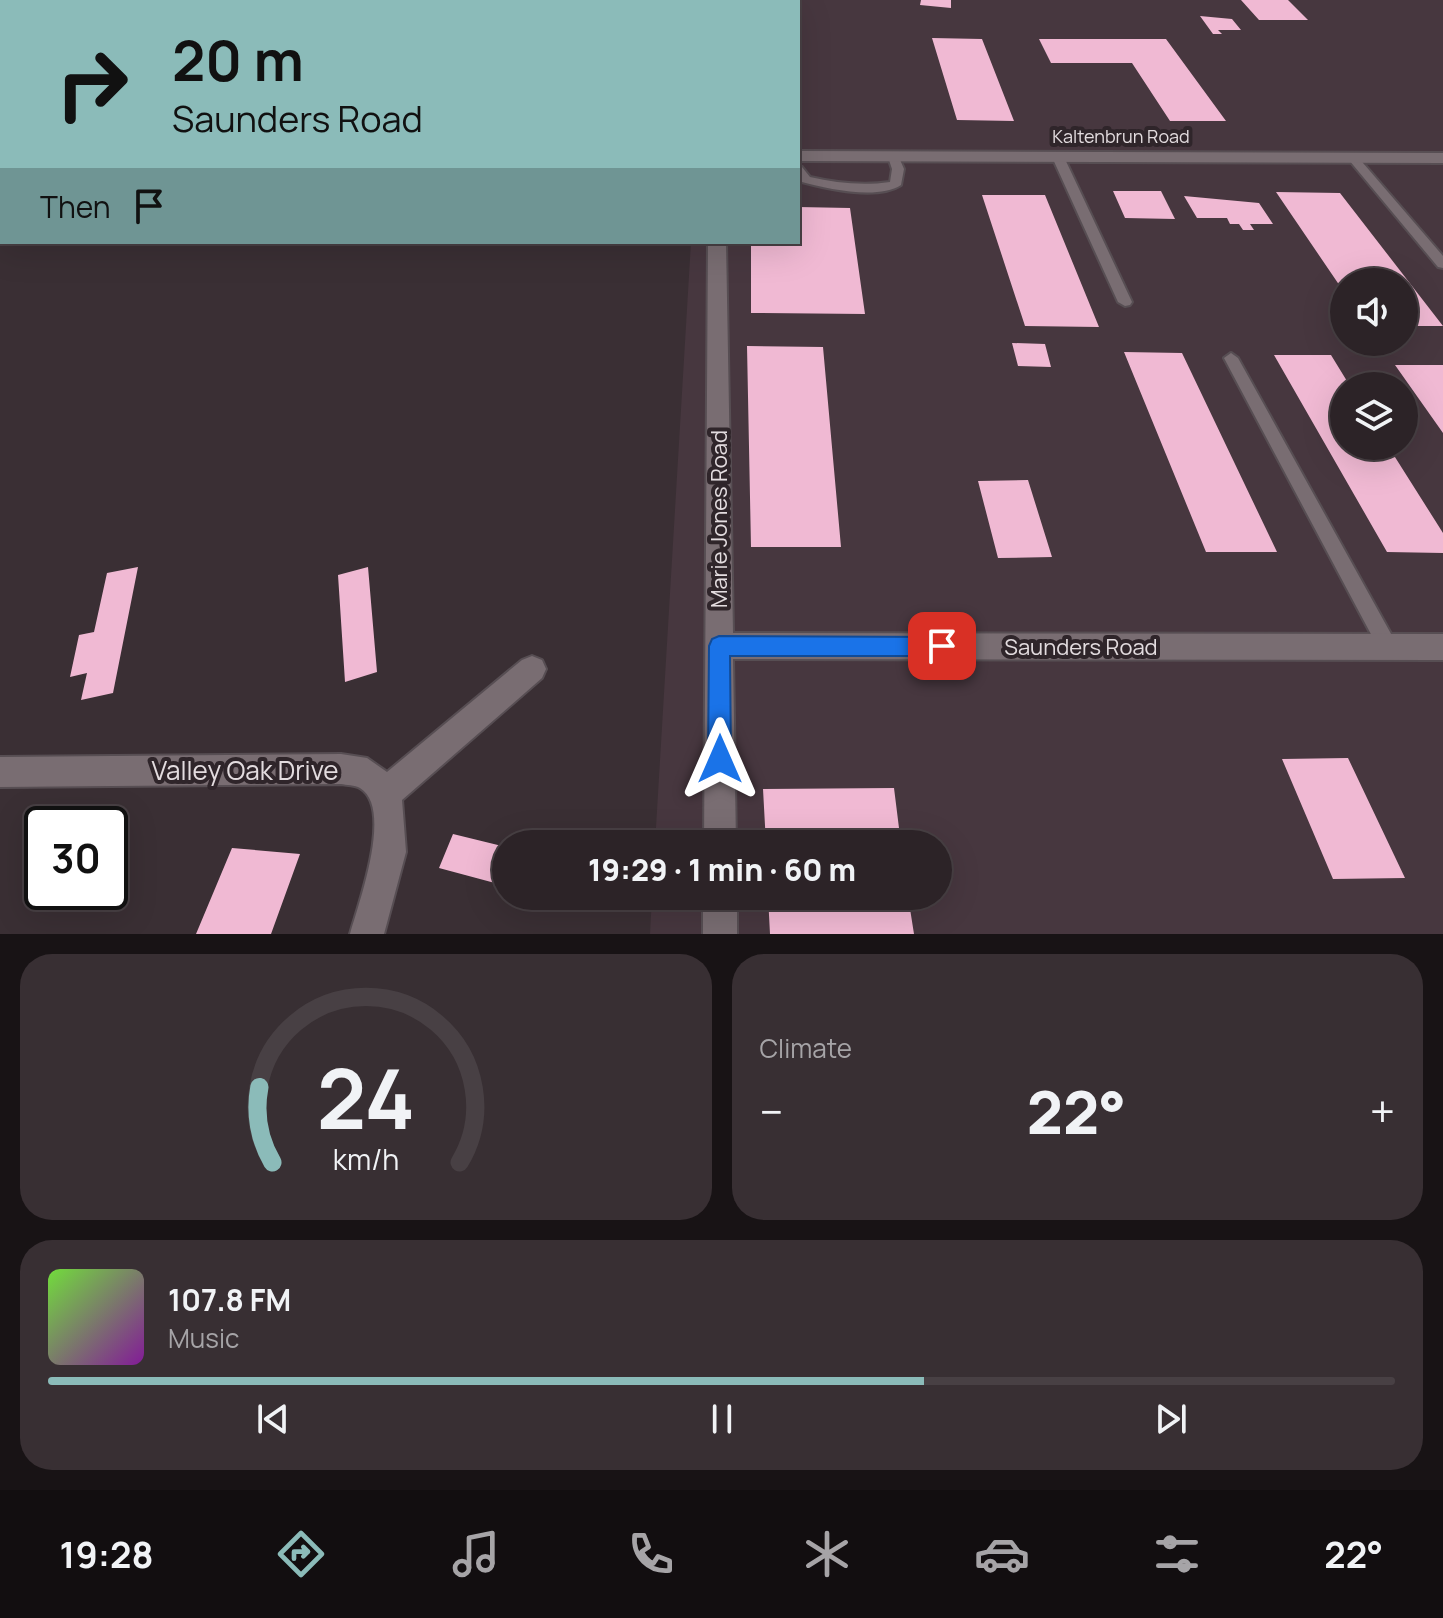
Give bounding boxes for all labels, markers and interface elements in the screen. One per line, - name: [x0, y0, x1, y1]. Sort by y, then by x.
- text: 20 m: [172, 21, 304, 98]
- icon: right: [40, 32, 144, 136]
- text: Saunders Road: [172, 94, 423, 143]
- street label: Kaltenbrun Road: [1052, 124, 1190, 148]
- icon: arrive: [127, 184, 171, 228]
- text: Then: [40, 186, 111, 227]
- map controls: [1330, 268, 1418, 460]
- button: sound: [1330, 268, 1418, 356]
- button: layers: [1330, 372, 1418, 460]
- street label: Marie Jones Road: [704, 430, 734, 608]
- pin: [908, 612, 976, 680]
- icon: arrive: [920, 624, 964, 668]
- street label: Saunders Road: [1004, 632, 1158, 662]
- position arrow: [678, 717, 762, 801]
- street label: Valley Oak Drive: [151, 752, 339, 788]
- speed limit sign: 30: [24, 806, 128, 910]
- text: 19:29 · 1 min · 60 m: [588, 849, 856, 890]
- text: Climate: [760, 1030, 852, 1066]
- text: 24: [317, 1040, 415, 1154]
- text: 22°: [1027, 1070, 1126, 1152]
- text: −: [760, 1081, 783, 1141]
- text: +: [1370, 1081, 1395, 1141]
- text: km/h: [333, 1140, 399, 1179]
- text: 107.8 FM: [168, 1279, 291, 1320]
- text: Music: [168, 1320, 239, 1356]
- icon: previous: [251, 1397, 295, 1441]
- icon: pause: [700, 1397, 744, 1441]
- icon: next: [1149, 1397, 1193, 1441]
- icon: directions: [273, 1526, 329, 1582]
- icon: music: [448, 1526, 504, 1582]
- icon: phone: [623, 1526, 679, 1582]
- icon: climate: [799, 1526, 855, 1582]
- icon: car: [974, 1526, 1030, 1582]
- icon: filters: [1149, 1526, 1205, 1582]
- text: 19:28: [60, 1530, 154, 1579]
- text: 22°: [1324, 1530, 1383, 1579]

